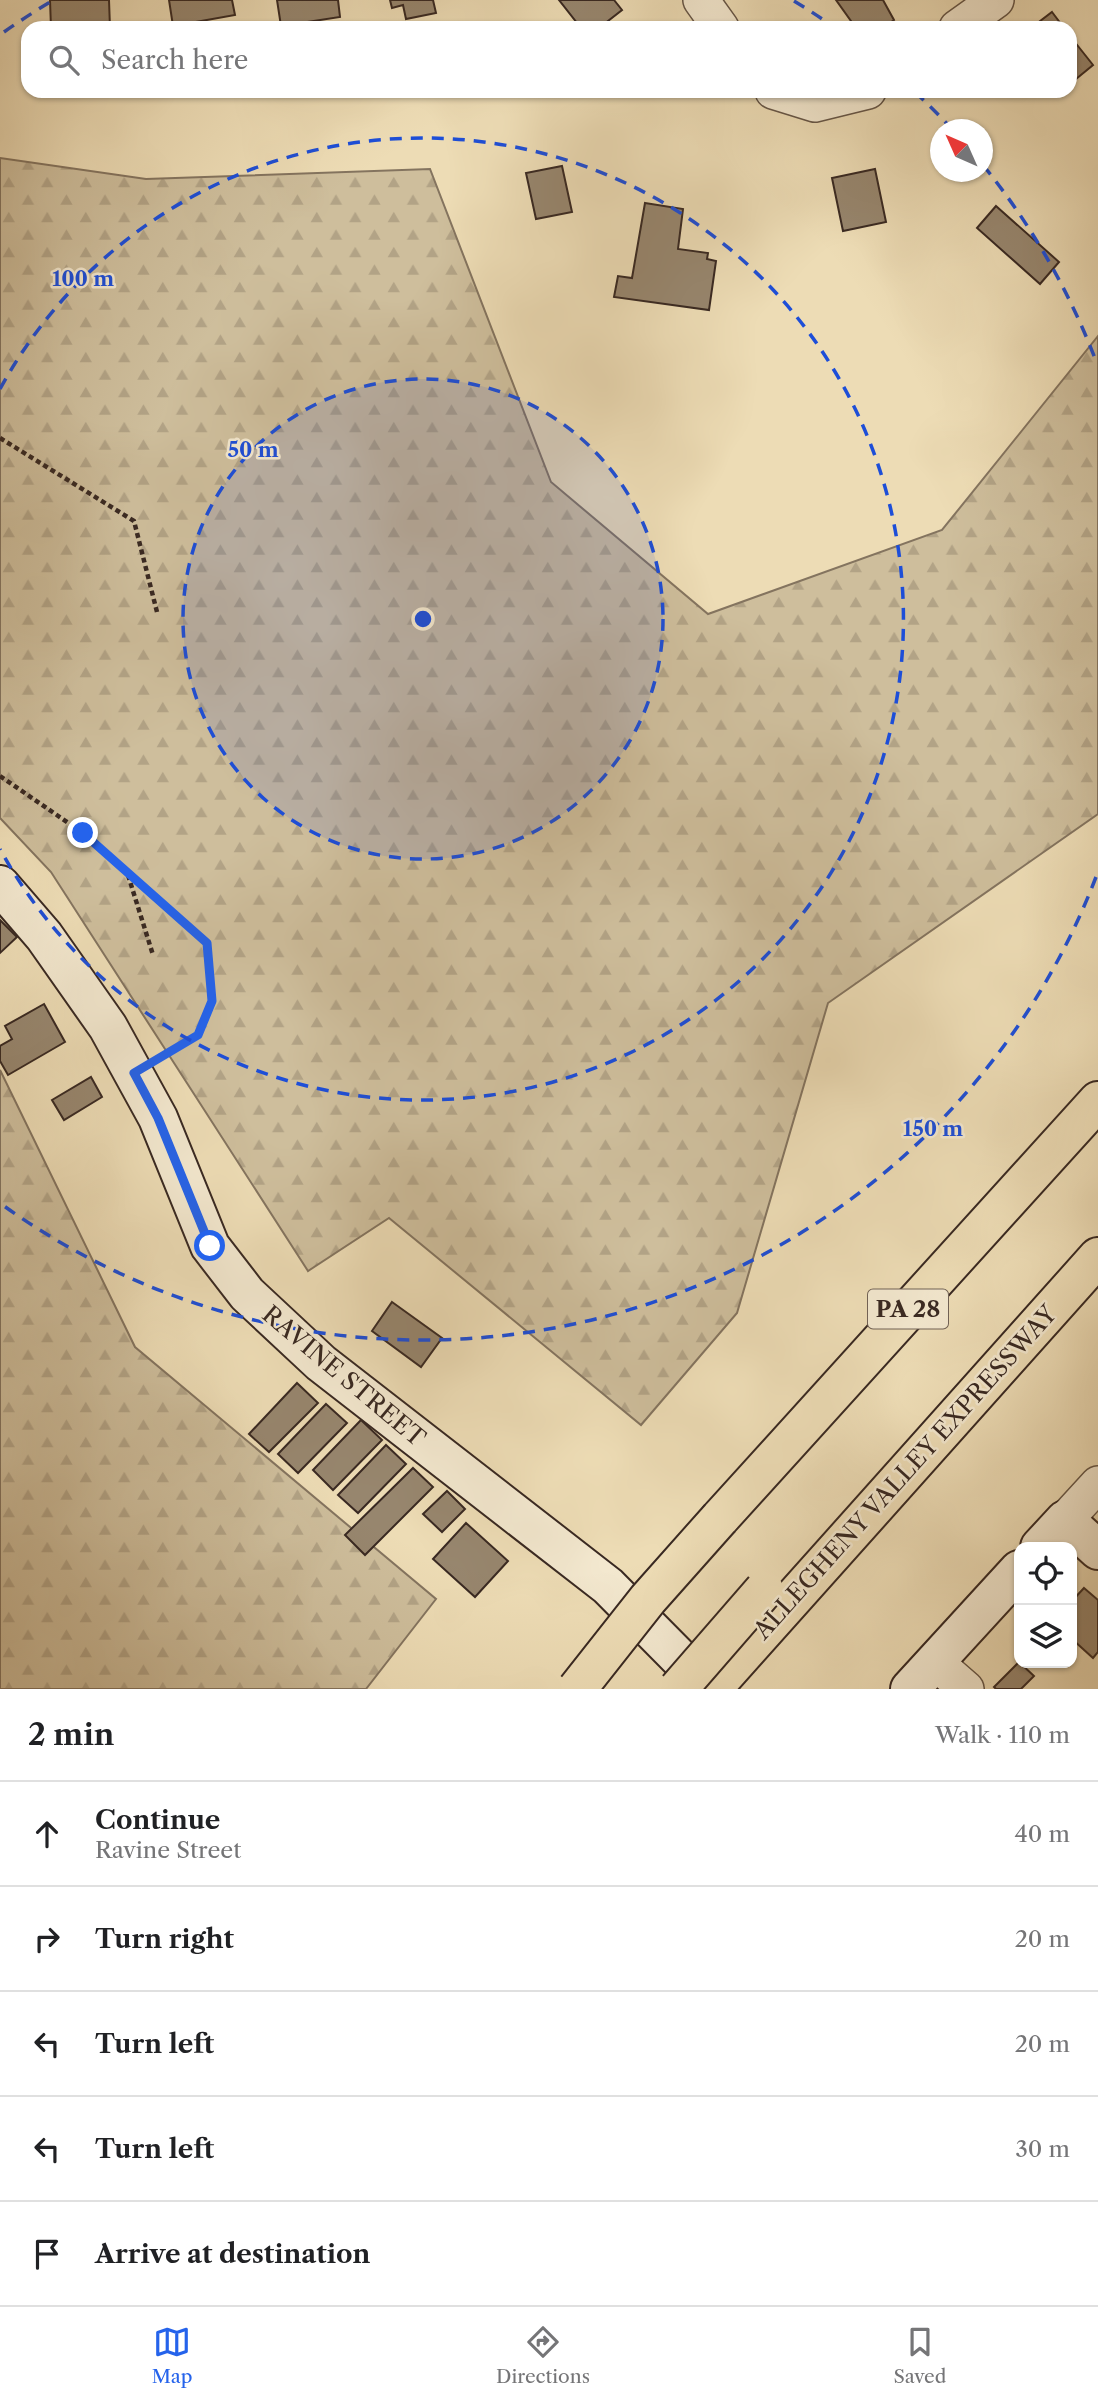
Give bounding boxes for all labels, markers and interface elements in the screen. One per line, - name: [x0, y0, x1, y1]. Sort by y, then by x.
- search box: [21, 21, 1077, 98]
- icon: search: [45, 41, 83, 79]
- text: Search here: [101, 44, 248, 76]
- north arrow: [930, 119, 993, 182]
- text: 100 m: [52, 266, 114, 291]
- text: 50 m: [227, 437, 279, 462]
- centre of rings: [411, 607, 435, 631]
- route end: [67, 817, 98, 848]
- text: 150 m: [903, 1116, 963, 1141]
- route start: [194, 1230, 225, 1261]
- road number: PA 28: [868, 1290, 948, 1328]
- street label: RAVINE STREET: [257, 1299, 431, 1453]
- street label: ALLEGHENY VALLEY EXPRESSWAY: [747, 1299, 1063, 1645]
- map controls: [1014, 1542, 1077, 1668]
- button: locate: [1014, 1542, 1077, 1605]
- button: layers: [1014, 1605, 1077, 1668]
- text: 2 min: [28, 1716, 114, 1753]
- text: Walk · 110 m: [935, 1721, 1070, 1749]
- text: Continue: [95, 1804, 220, 1836]
- icon: ahead: [28, 1815, 66, 1853]
- text: 40 m: [1015, 1820, 1070, 1848]
- text: Ravine Street: [95, 1836, 241, 1864]
- icon: right: [28, 1920, 66, 1958]
- text: Turn right: [95, 1923, 234, 1955]
- text: 20 m: [1015, 1925, 1070, 1953]
- icon: left: [28, 2025, 66, 2063]
- text: Turn left: [95, 2028, 214, 2060]
- text: 20 m: [1015, 2030, 1070, 2058]
- icon: left: [28, 2130, 66, 2168]
- text: Turn left: [95, 2133, 214, 2165]
- text: 30 m: [1015, 2135, 1070, 2163]
- icon: arrive: [28, 2235, 66, 2273]
- text: Arrive at destination: [95, 2238, 370, 2270]
- tab: Map: [152, 2323, 193, 2388]
- tab: Directions: [496, 2323, 590, 2388]
- tab: Saved: [893, 2323, 946, 2388]

